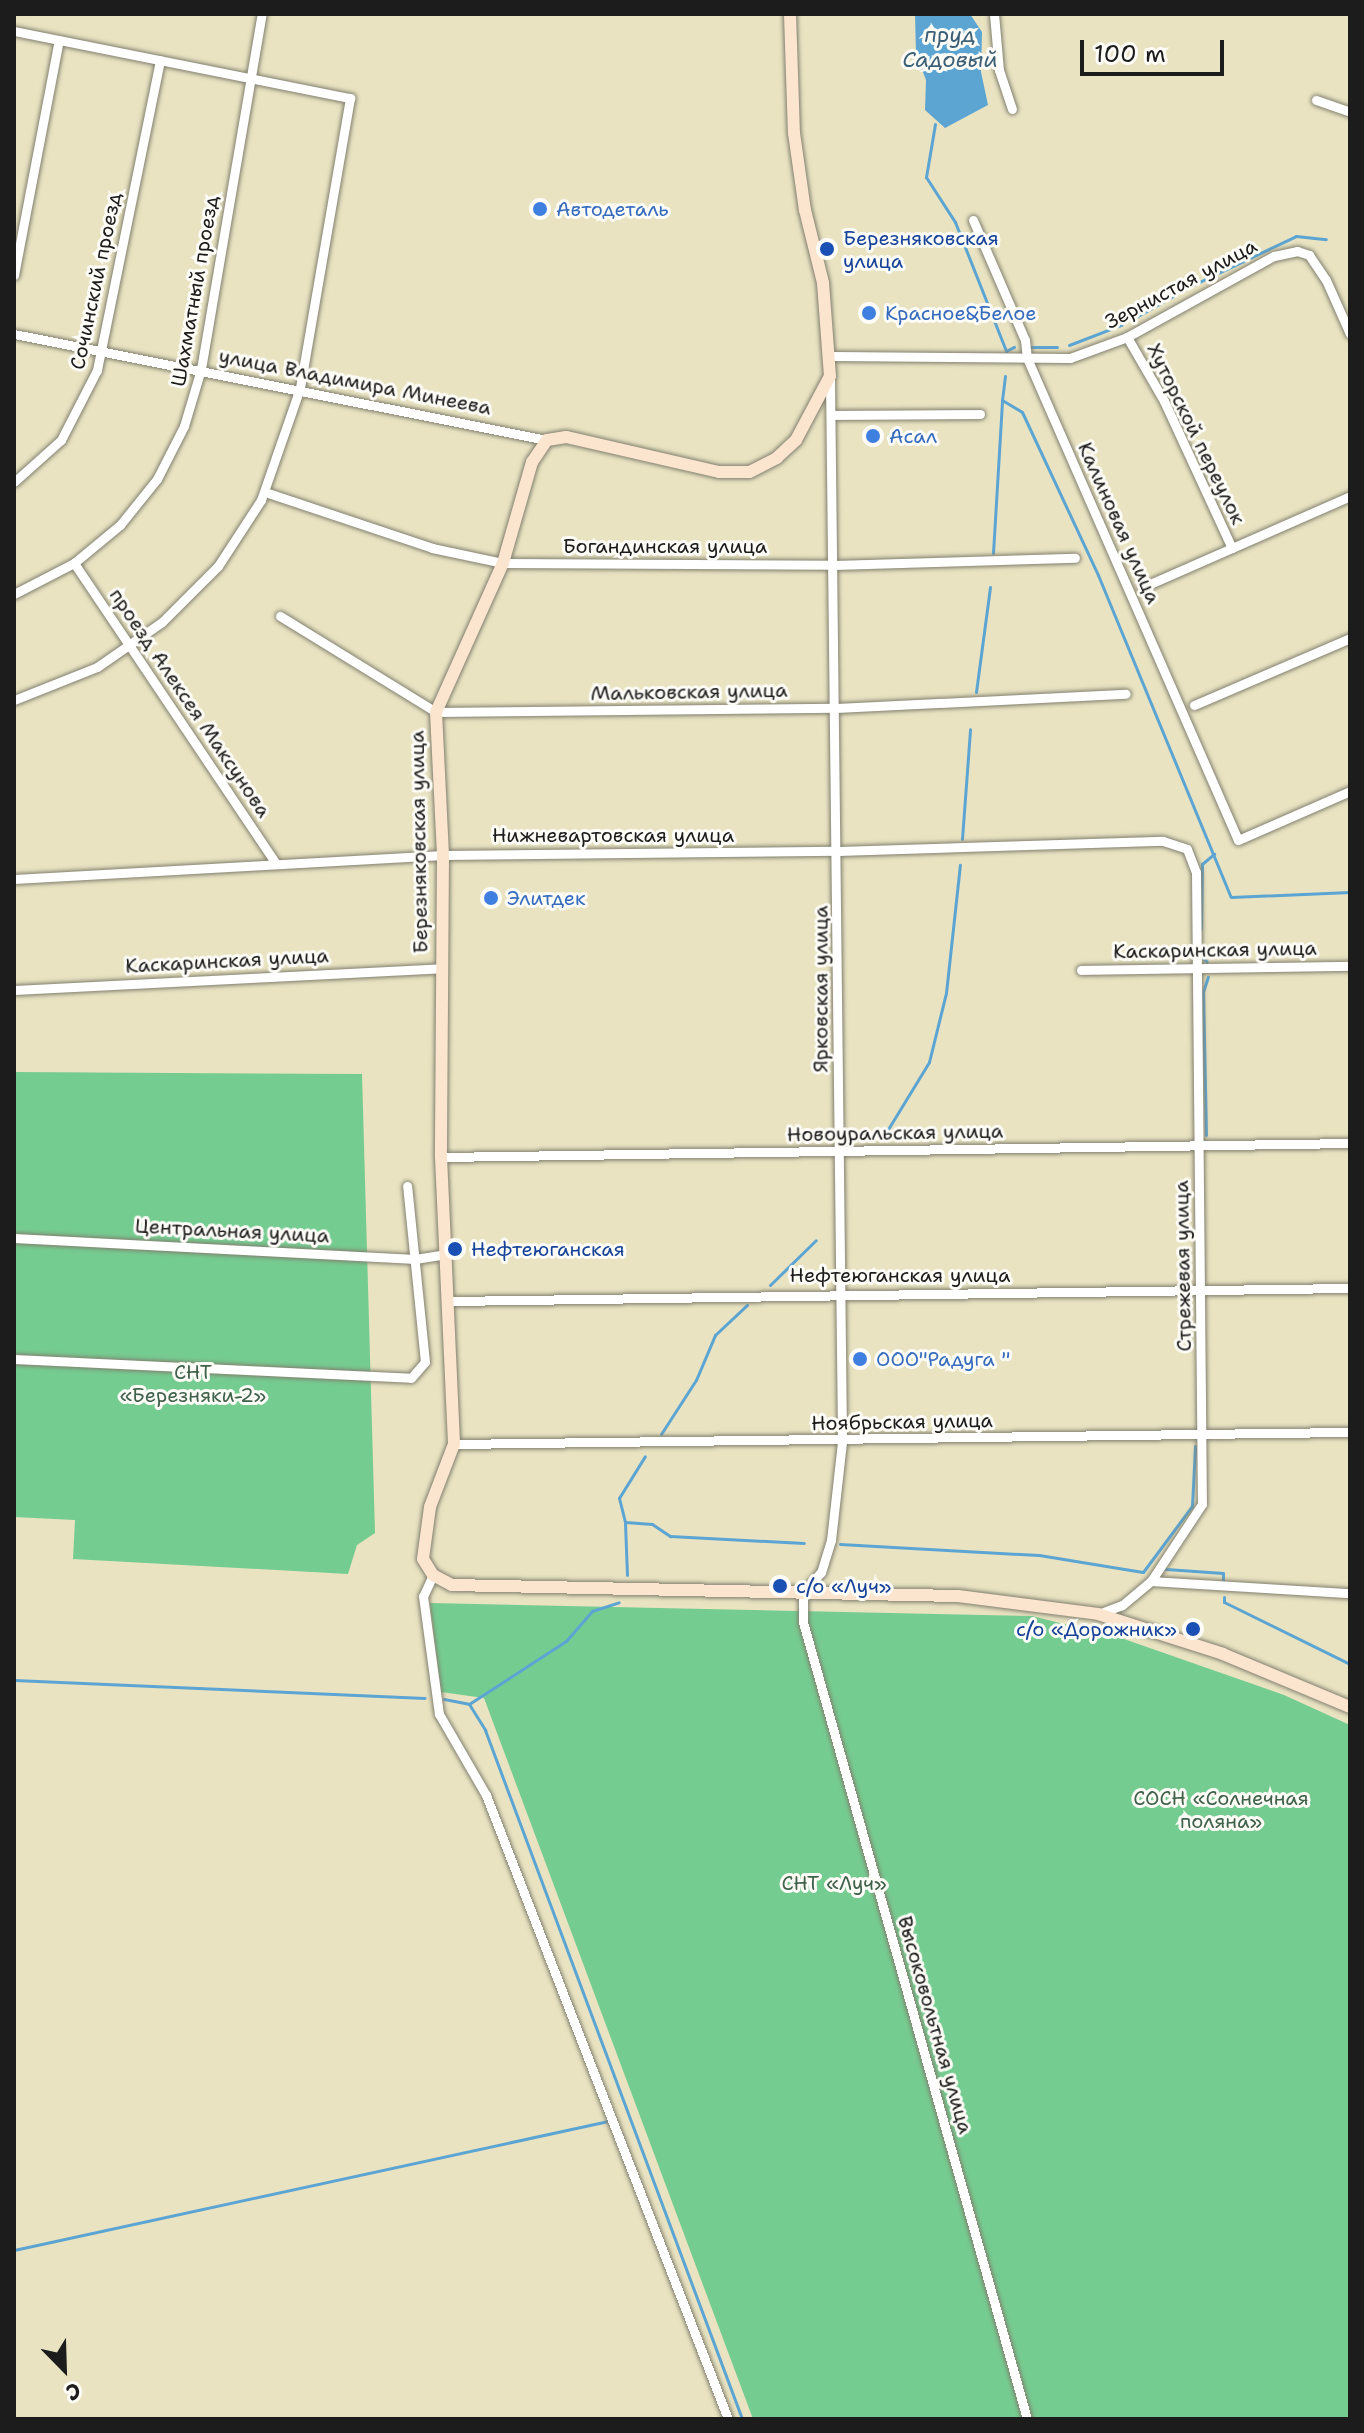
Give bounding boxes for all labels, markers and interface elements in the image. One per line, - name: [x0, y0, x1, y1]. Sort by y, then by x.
- water label: пруд Садовый: [902, 21, 998, 72]
- scale bar: [1084, 24, 1228, 74]
- text: 100 m: [1094, 38, 1166, 70]
- street label: Сочинский проезд: [65, 190, 127, 372]
- street label: Шахматный проезд: [166, 193, 224, 389]
- place label: Автодеталь: [556, 197, 669, 221]
- marker: Автодеталь: [531, 200, 549, 218]
- place label: Березняковская улица: [843, 226, 999, 273]
- street label: Зернистая улица: [1101, 234, 1261, 334]
- marker: Березняковская улица: [818, 240, 836, 258]
- place label: Красное&Белое: [885, 301, 1037, 325]
- marker: Красное&Белое: [860, 304, 878, 322]
- street label: Хуторской переулок: [1142, 340, 1250, 528]
- street label: улица Владимира Минеева: [217, 344, 493, 420]
- place label: Асал: [889, 424, 937, 448]
- marker: Асал: [864, 427, 882, 445]
- street label: Калиновая улица: [1073, 439, 1165, 607]
- street label: Богандинская улица: [563, 534, 767, 558]
- street label: проезд Алексея Максунова: [104, 584, 276, 822]
- street label: Мальковская улица: [590, 678, 788, 706]
- street label: Березняковская улица: [405, 730, 433, 954]
- street label: Нижневартовская улица: [492, 823, 734, 847]
- place label: Элитдек: [507, 886, 586, 910]
- marker: Элитдек: [482, 889, 500, 907]
- street label: Ярковская улица: [809, 905, 833, 1073]
- street label: Каскаринская улица: [1113, 936, 1317, 964]
- street label: Каскаринская улица: [125, 944, 329, 978]
- street label: Новоуральская улица: [787, 1119, 1003, 1147]
- street label: Стрежевая улица: [1170, 1180, 1196, 1352]
- street label: Центральная улица: [134, 1214, 330, 1248]
- place label: Нефтеюганская: [471, 1237, 625, 1261]
- marker: Нефтеюганская: [446, 1240, 464, 1258]
- street label: Нефтеюганская улица: [790, 1263, 1010, 1287]
- place label: ООО"Радуга ": [876, 1347, 1010, 1371]
- marker: ООО"Радуга ": [851, 1350, 869, 1368]
- park label: СНТ «Березняки-2»: [120, 1360, 266, 1407]
- street label: Ноябрьская улица: [811, 1408, 993, 1436]
- place label: с/о «Луч»: [796, 1574, 892, 1598]
- marker: с/о «Луч»: [771, 1577, 789, 1595]
- place label: с/о «Дорожник»: [1016, 1617, 1177, 1641]
- marker: с/о «Дорожник»: [1184, 1620, 1202, 1638]
- park label: СОСН «Солнечная поляна»: [1133, 1786, 1309, 1833]
- park label: СНТ «Луч»: [781, 1871, 887, 1895]
- street label: Высоковольтная улица: [892, 1913, 978, 2137]
- north arrow: [24, 2329, 104, 2409]
- text: С: [62, 2376, 85, 2408]

